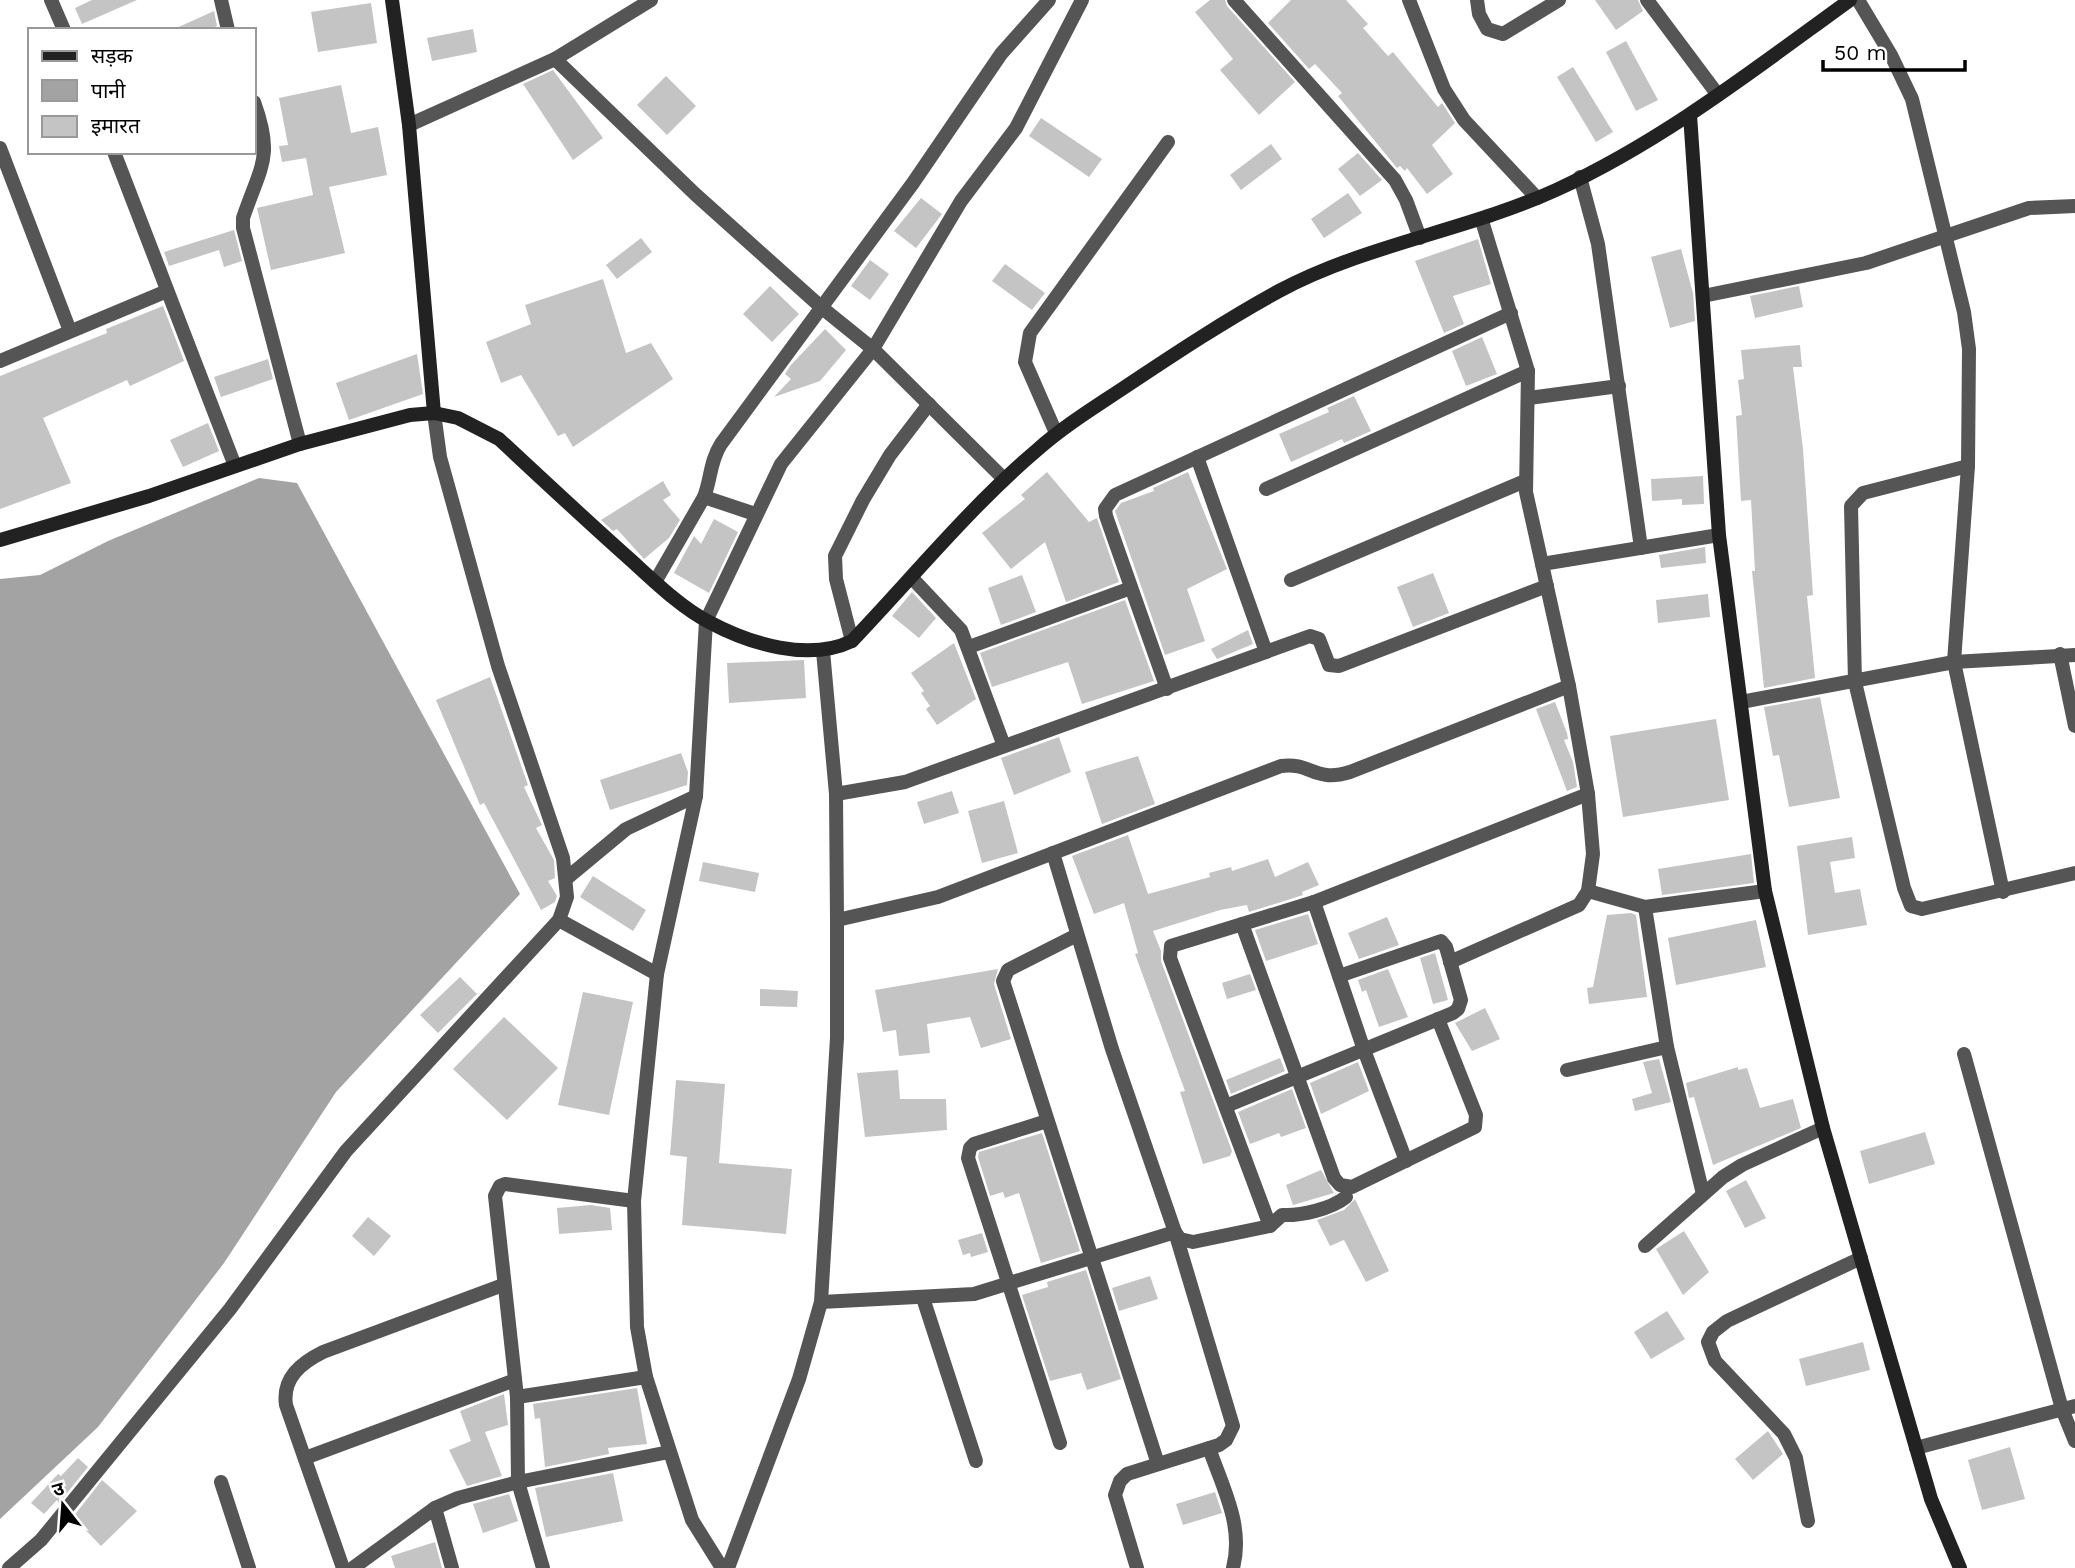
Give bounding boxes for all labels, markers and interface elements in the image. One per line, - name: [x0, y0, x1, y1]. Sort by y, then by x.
- legend: [28, 28, 256, 154]
- scale bar: [1823, 28, 1965, 72]
- text: 50 m: [1834, 40, 1886, 65]
- text: सड़क: [91, 43, 133, 68]
- text: पानी: [91, 78, 126, 103]
- text: इमारत: [91, 113, 141, 138]
- north arrow: [28, 1470, 98, 1540]
- text: उ: [49, 1476, 68, 1502]

